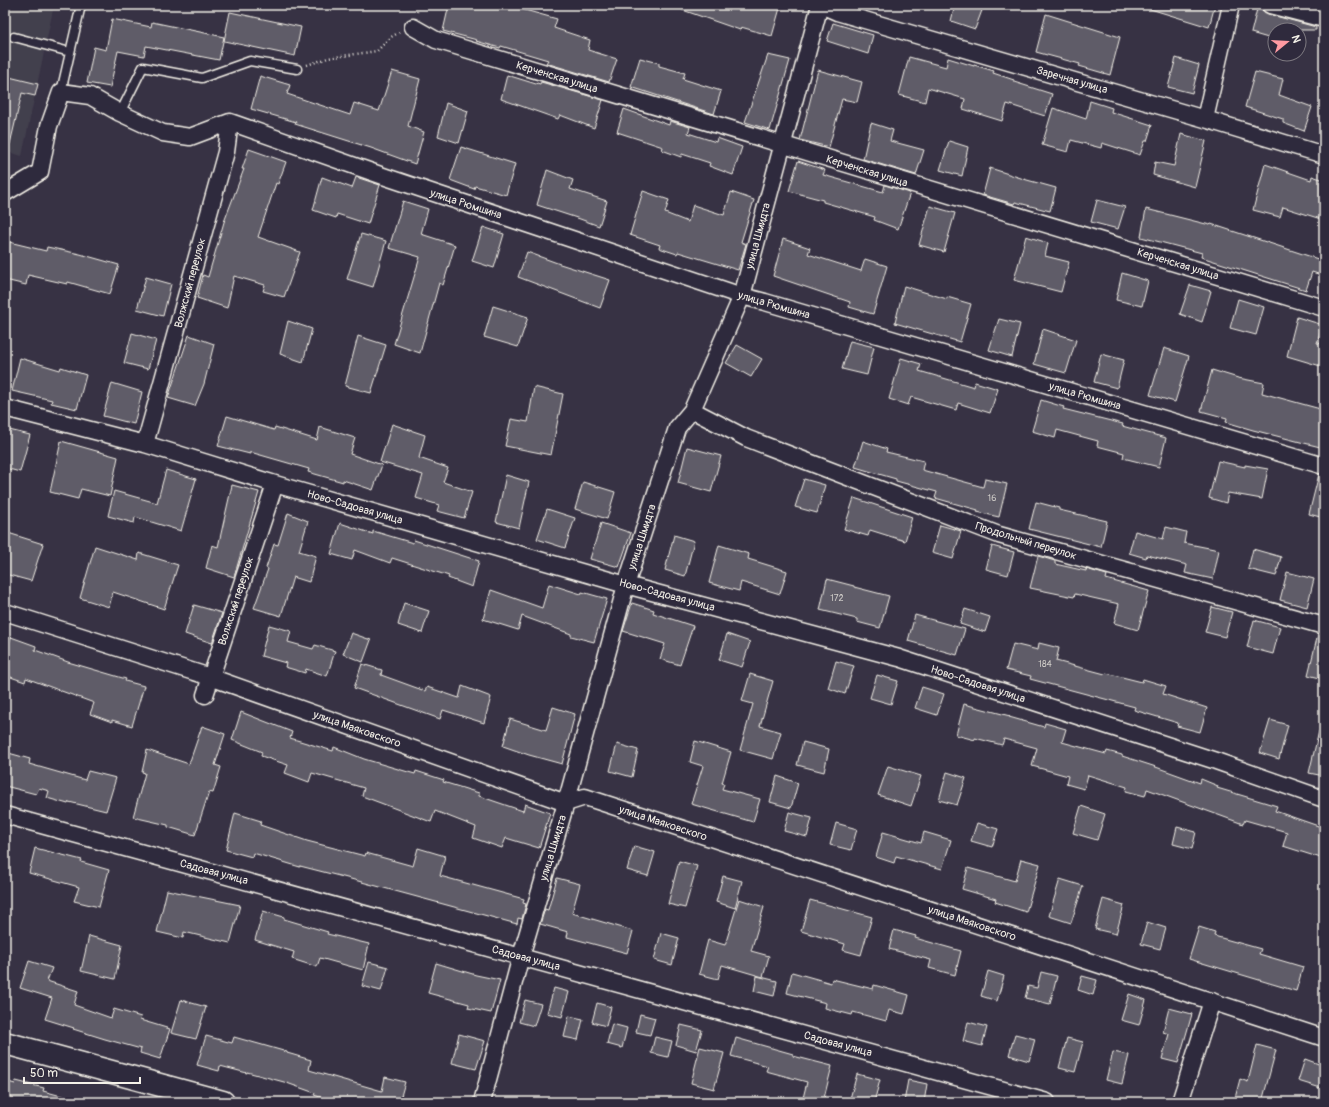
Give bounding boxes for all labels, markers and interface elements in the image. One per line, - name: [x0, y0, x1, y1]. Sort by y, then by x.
- north arrow: [1267, 22, 1307, 62]
- text: N: [1289, 34, 1304, 45]
- street label: Керченская улица: [515, 58, 599, 96]
- street label: Заречная улица: [1035, 64, 1109, 96]
- street label: Керченская улица: [825, 152, 909, 190]
- street label: улица Рюмшина: [428, 186, 503, 222]
- street label: улица Шмидта: [743, 201, 773, 272]
- street label: Волжский переулок: [172, 236, 208, 329]
- street label: Керченская улица: [1136, 245, 1220, 283]
- street label: улица Рюмшина: [736, 288, 812, 321]
- street label: улица Рюмшина: [1047, 379, 1123, 412]
- street label: Ново-Садовая улица: [306, 487, 404, 527]
- house number: 16: [988, 493, 996, 504]
- street label: улица Шмидта: [625, 503, 659, 572]
- street label: Продольный переулок: [974, 519, 1078, 563]
- street label: Волжский переулок: [216, 555, 257, 647]
- street label: Ново-Садовая улица: [618, 576, 716, 614]
- house number: 172: [830, 593, 844, 604]
- house number: 184: [1038, 659, 1052, 670]
- street label: Ново-Садовая улица: [929, 663, 1027, 705]
- street label: улица Маяковского: [311, 708, 403, 750]
- street label: улица Маяковского: [616, 802, 709, 843]
- street label: улица Шмидта: [537, 814, 569, 883]
- street label: Садовая улица: [179, 857, 249, 887]
- street label: улица Маяковского: [925, 902, 1018, 943]
- street label: Садовая улица: [491, 943, 561, 973]
- street label: Садовая улица: [803, 1029, 873, 1059]
- scale bar: [24, 1059, 140, 1085]
- text: 50 m: [30, 1066, 58, 1081]

